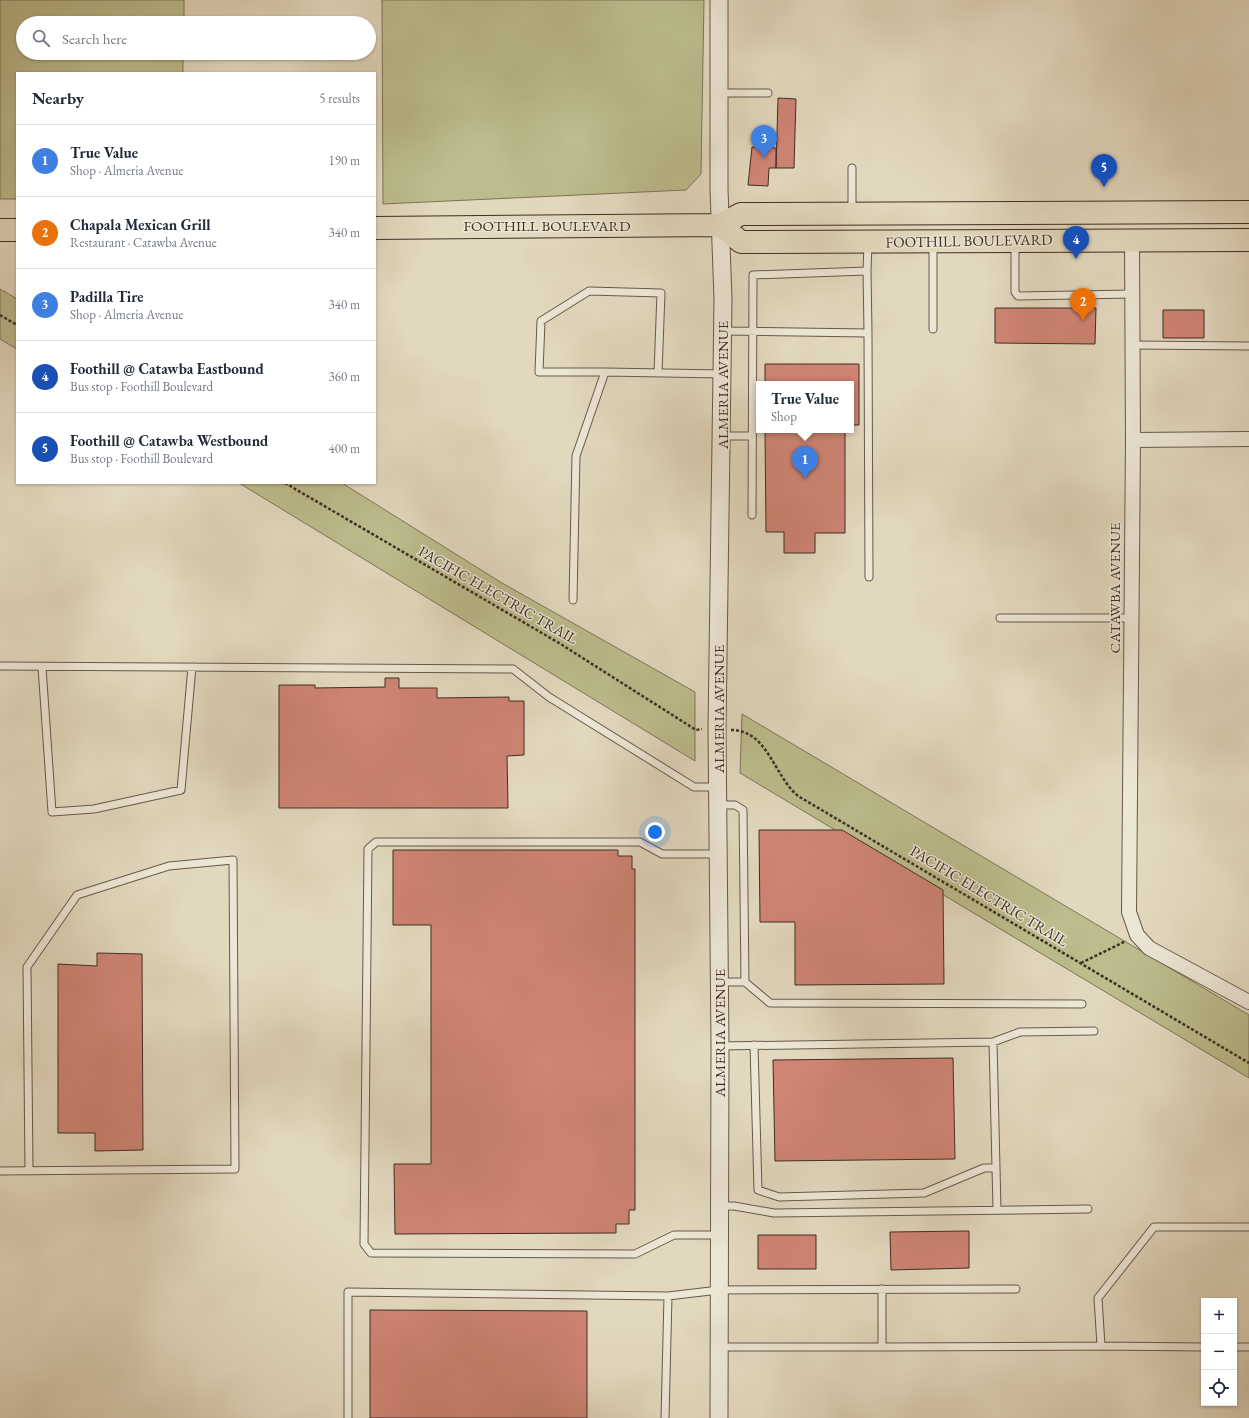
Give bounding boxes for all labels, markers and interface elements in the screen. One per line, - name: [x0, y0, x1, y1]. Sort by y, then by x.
- search box: [16, 16, 376, 60]
- icon: search: [30, 27, 52, 49]
- text: Search here: [62, 29, 127, 48]
- text: Nearby: [32, 87, 84, 109]
- text: 5 results: [319, 90, 360, 107]
- pin: 3: [751, 125, 777, 158]
- text: True Value: [70, 143, 138, 162]
- text: 1: [42, 152, 48, 169]
- text: 190 m: [329, 152, 360, 169]
- pin: 5: [1091, 154, 1117, 187]
- text: Shop · Almeria Avenue: [70, 162, 184, 179]
- text: Chapala Mexican Grill: [70, 215, 211, 234]
- street label: FOOTHILL BOULEVARD: [463, 216, 631, 235]
- text: 2: [42, 224, 48, 241]
- text: 340 m: [329, 224, 360, 241]
- pin: 4: [1063, 226, 1089, 259]
- street label: FOOTHILL BOULEVARD: [885, 230, 1053, 251]
- text: Restaurant · Catawba Avenue: [70, 234, 217, 251]
- text: Padilla Tire: [70, 287, 144, 306]
- pin: 2: [1070, 288, 1096, 321]
- text: 3: [42, 296, 48, 313]
- text: 340 m: [329, 296, 360, 313]
- text: Shop · Almeria Avenue: [70, 306, 184, 323]
- street label: ALMERIA AVENUE: [713, 320, 732, 450]
- text: Foothill @ Catawba Eastbound: [70, 359, 264, 378]
- text: 4: [42, 368, 48, 385]
- text: 360 m: [329, 368, 360, 385]
- text: Bus stop · Foothill Boulevard: [70, 378, 213, 395]
- popup: [756, 381, 854, 433]
- text: True Value: [771, 389, 839, 408]
- text: Shop: [771, 408, 797, 425]
- text: Foothill @ Catawba Westbound: [70, 431, 268, 450]
- text: 5: [42, 440, 48, 457]
- text: 400 m: [329, 440, 360, 457]
- pin: 1: [792, 446, 818, 479]
- text: Bus stop · Foothill Boulevard: [70, 450, 213, 467]
- street label: CATAWBA AVENUE: [1105, 522, 1124, 653]
- street label: PACIFIC ELECTRIC TRAIL: [415, 541, 581, 648]
- street label: ALMERIA AVENUE: [709, 644, 728, 774]
- your location: [645, 822, 665, 842]
- street label: PACIFIC ELECTRIC TRAIL: [907, 841, 1072, 950]
- street label: ALMERIA AVENUE: [710, 968, 729, 1098]
- map controls: [1201, 1298, 1237, 1406]
- button: +: [1201, 1298, 1237, 1334]
- button: −: [1201, 1334, 1237, 1370]
- button: locate: [1201, 1370, 1237, 1406]

